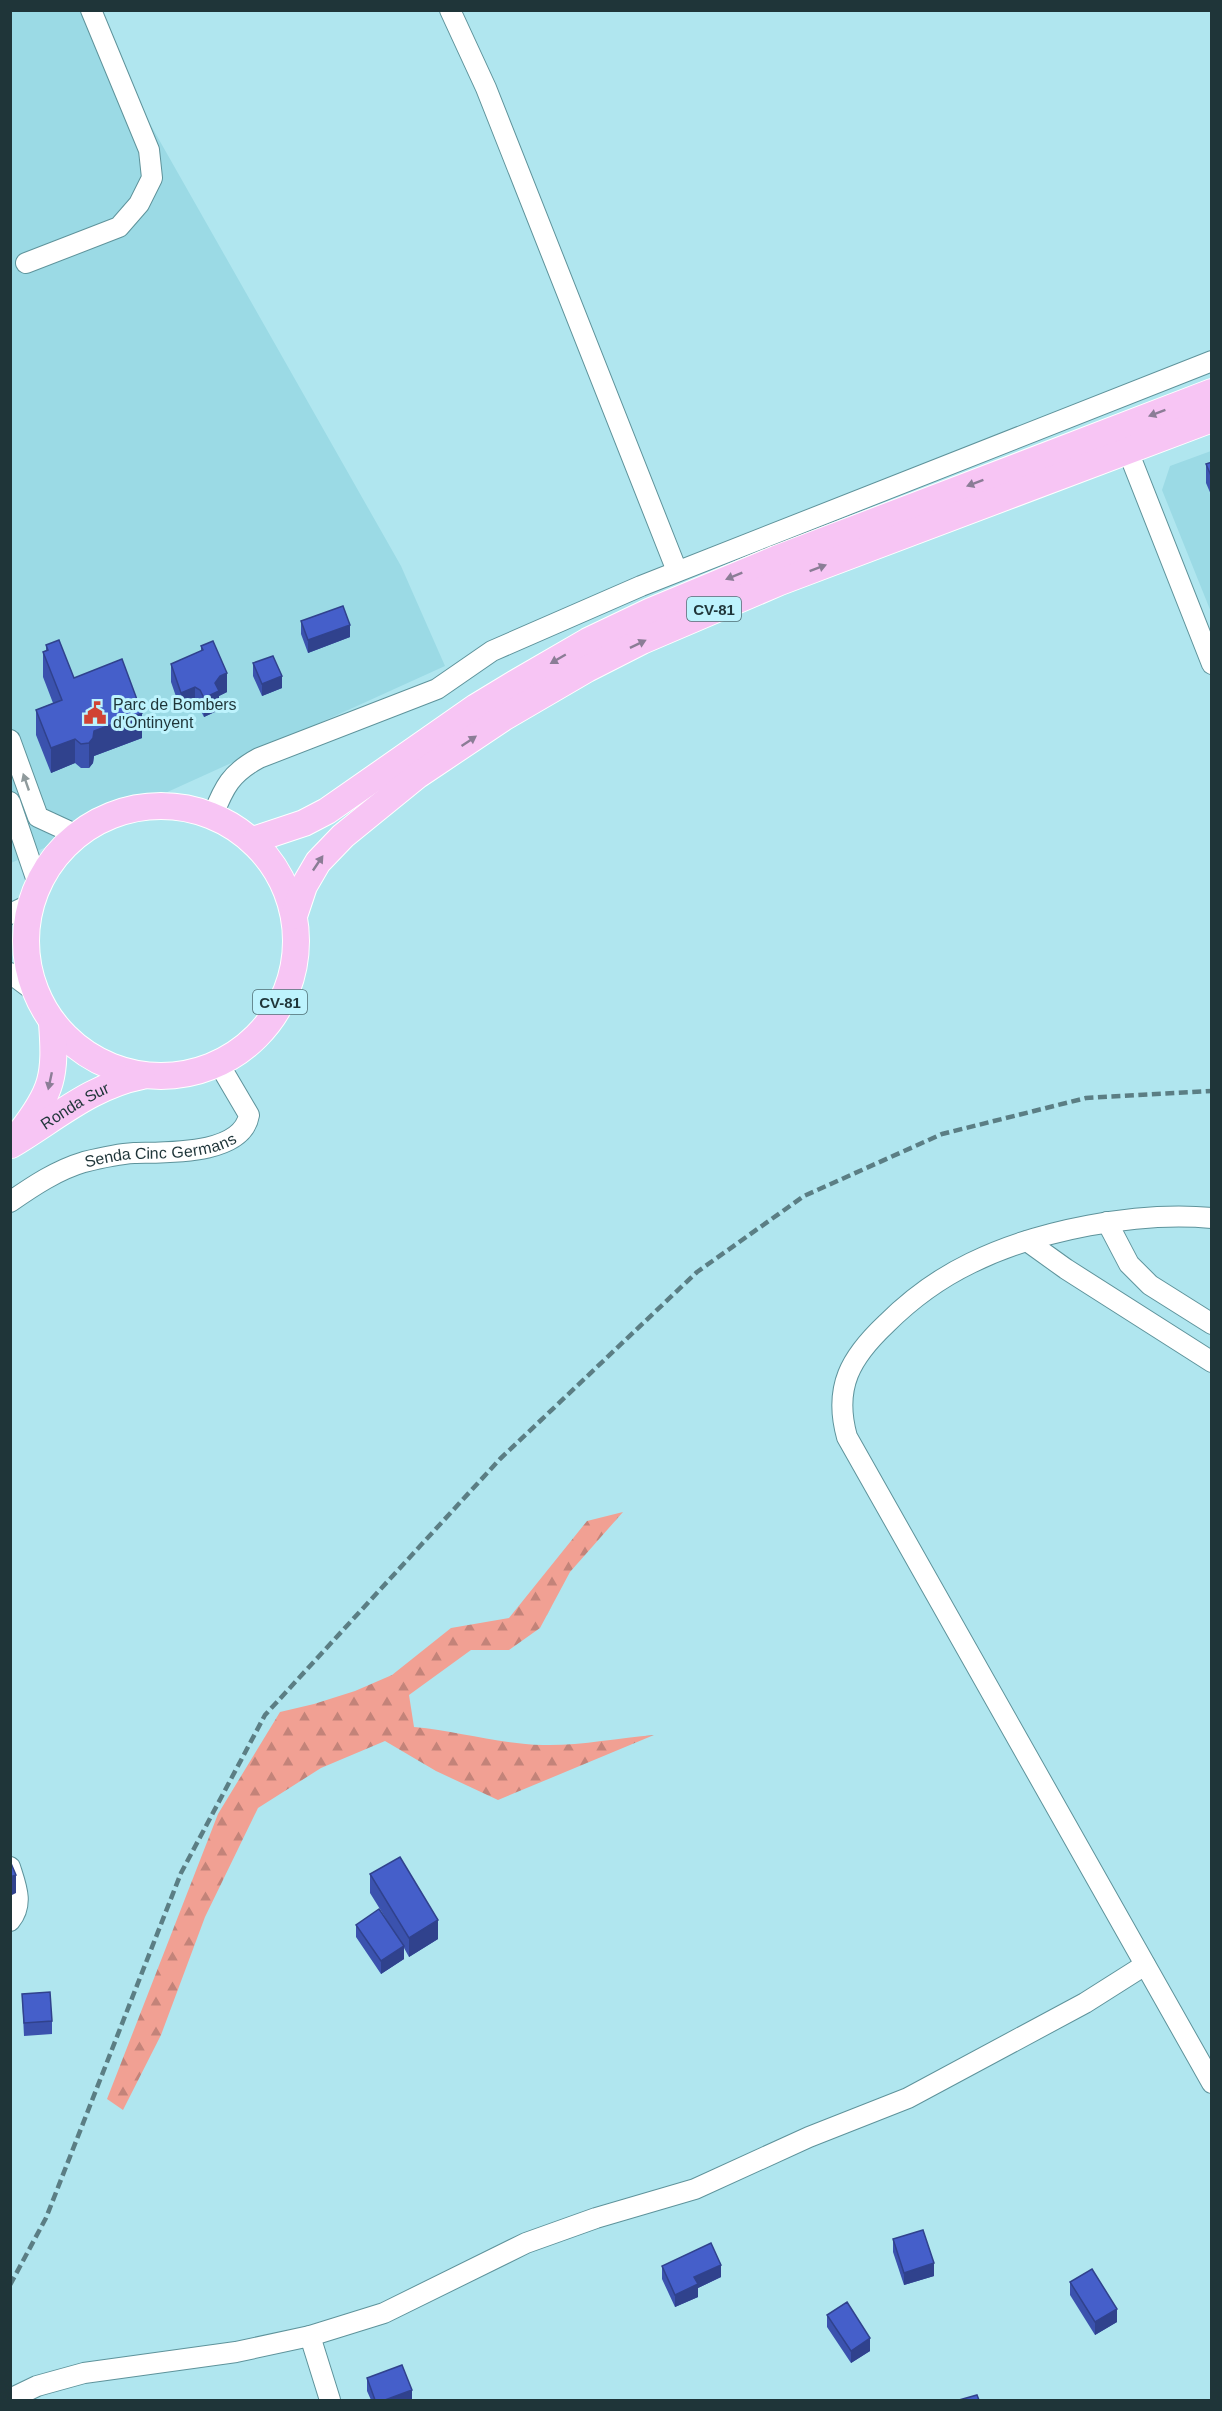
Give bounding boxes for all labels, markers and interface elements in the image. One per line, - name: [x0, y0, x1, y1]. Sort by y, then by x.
- one-way arrow: [1148, 409, 1166, 418]
- one-way arrow: [966, 479, 984, 488]
- one-way arrow: [809, 563, 827, 573]
- one-way arrow: [725, 571, 743, 581]
- road number: CV-81: [687, 597, 741, 621]
- one-way arrow: [629, 639, 646, 648]
- one-way arrow: [550, 653, 566, 664]
- place label: Parc de Bombers d'Ontinyent: [113, 696, 237, 731]
- public building icon: Parc de Bombers d'Ontinyent: [82, 700, 108, 726]
- one-way arrow: [461, 736, 477, 747]
- one-way arrow: [20, 773, 30, 791]
- one-way arrow: [312, 855, 323, 871]
- road number: CV-81: [253, 990, 307, 1014]
- one-way arrow: [45, 1071, 54, 1090]
- street label: Ronda Sur: [37, 1079, 112, 1132]
- street label: Senda Cinc Germans: [83, 1129, 239, 1170]

